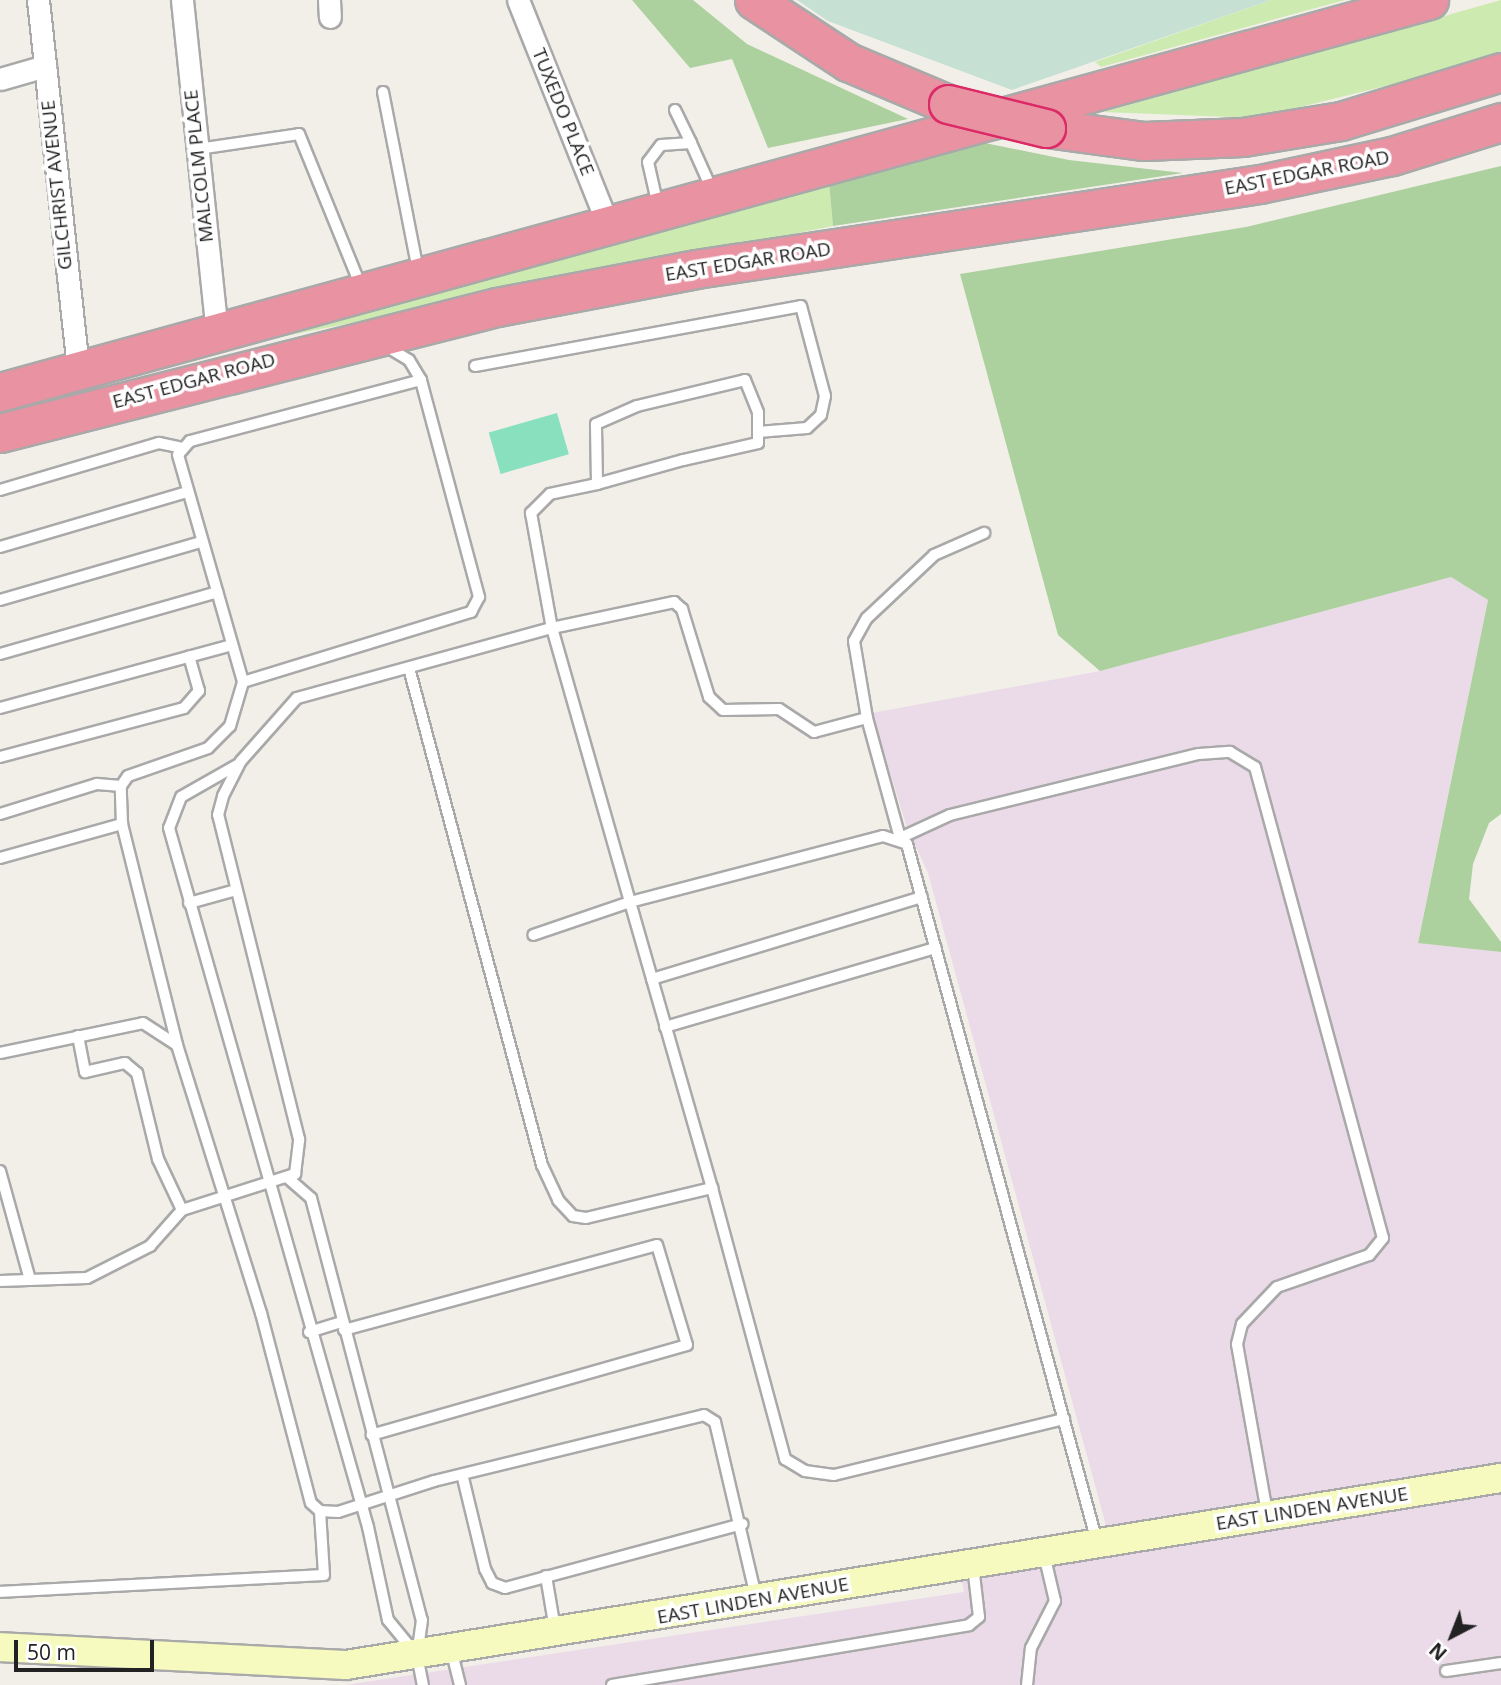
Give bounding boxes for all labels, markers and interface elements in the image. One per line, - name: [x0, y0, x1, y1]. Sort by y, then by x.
- street label: TUXEDO PLACE: [527, 45, 599, 179]
- street label: MALCOLM PLACE: [180, 88, 218, 244]
- street label: GILCHRIST AVENUE: [37, 99, 77, 271]
- street label: EAST EDGAR ROAD: [1223, 146, 1391, 200]
- street label: EAST EDGAR ROAD: [663, 238, 833, 286]
- street label: EAST EDGAR ROAD: [110, 348, 278, 414]
- street label: EAST LINDEN AVENUE: [1214, 1483, 1410, 1535]
- street label: EAST LINDEN AVENUE: [655, 1573, 851, 1629]
- north arrow: [1417, 1601, 1487, 1671]
- scale bar: [18, 1626, 158, 1670]
- text: N: [1424, 1637, 1452, 1666]
- text: 50 m: [27, 1638, 76, 1666]

